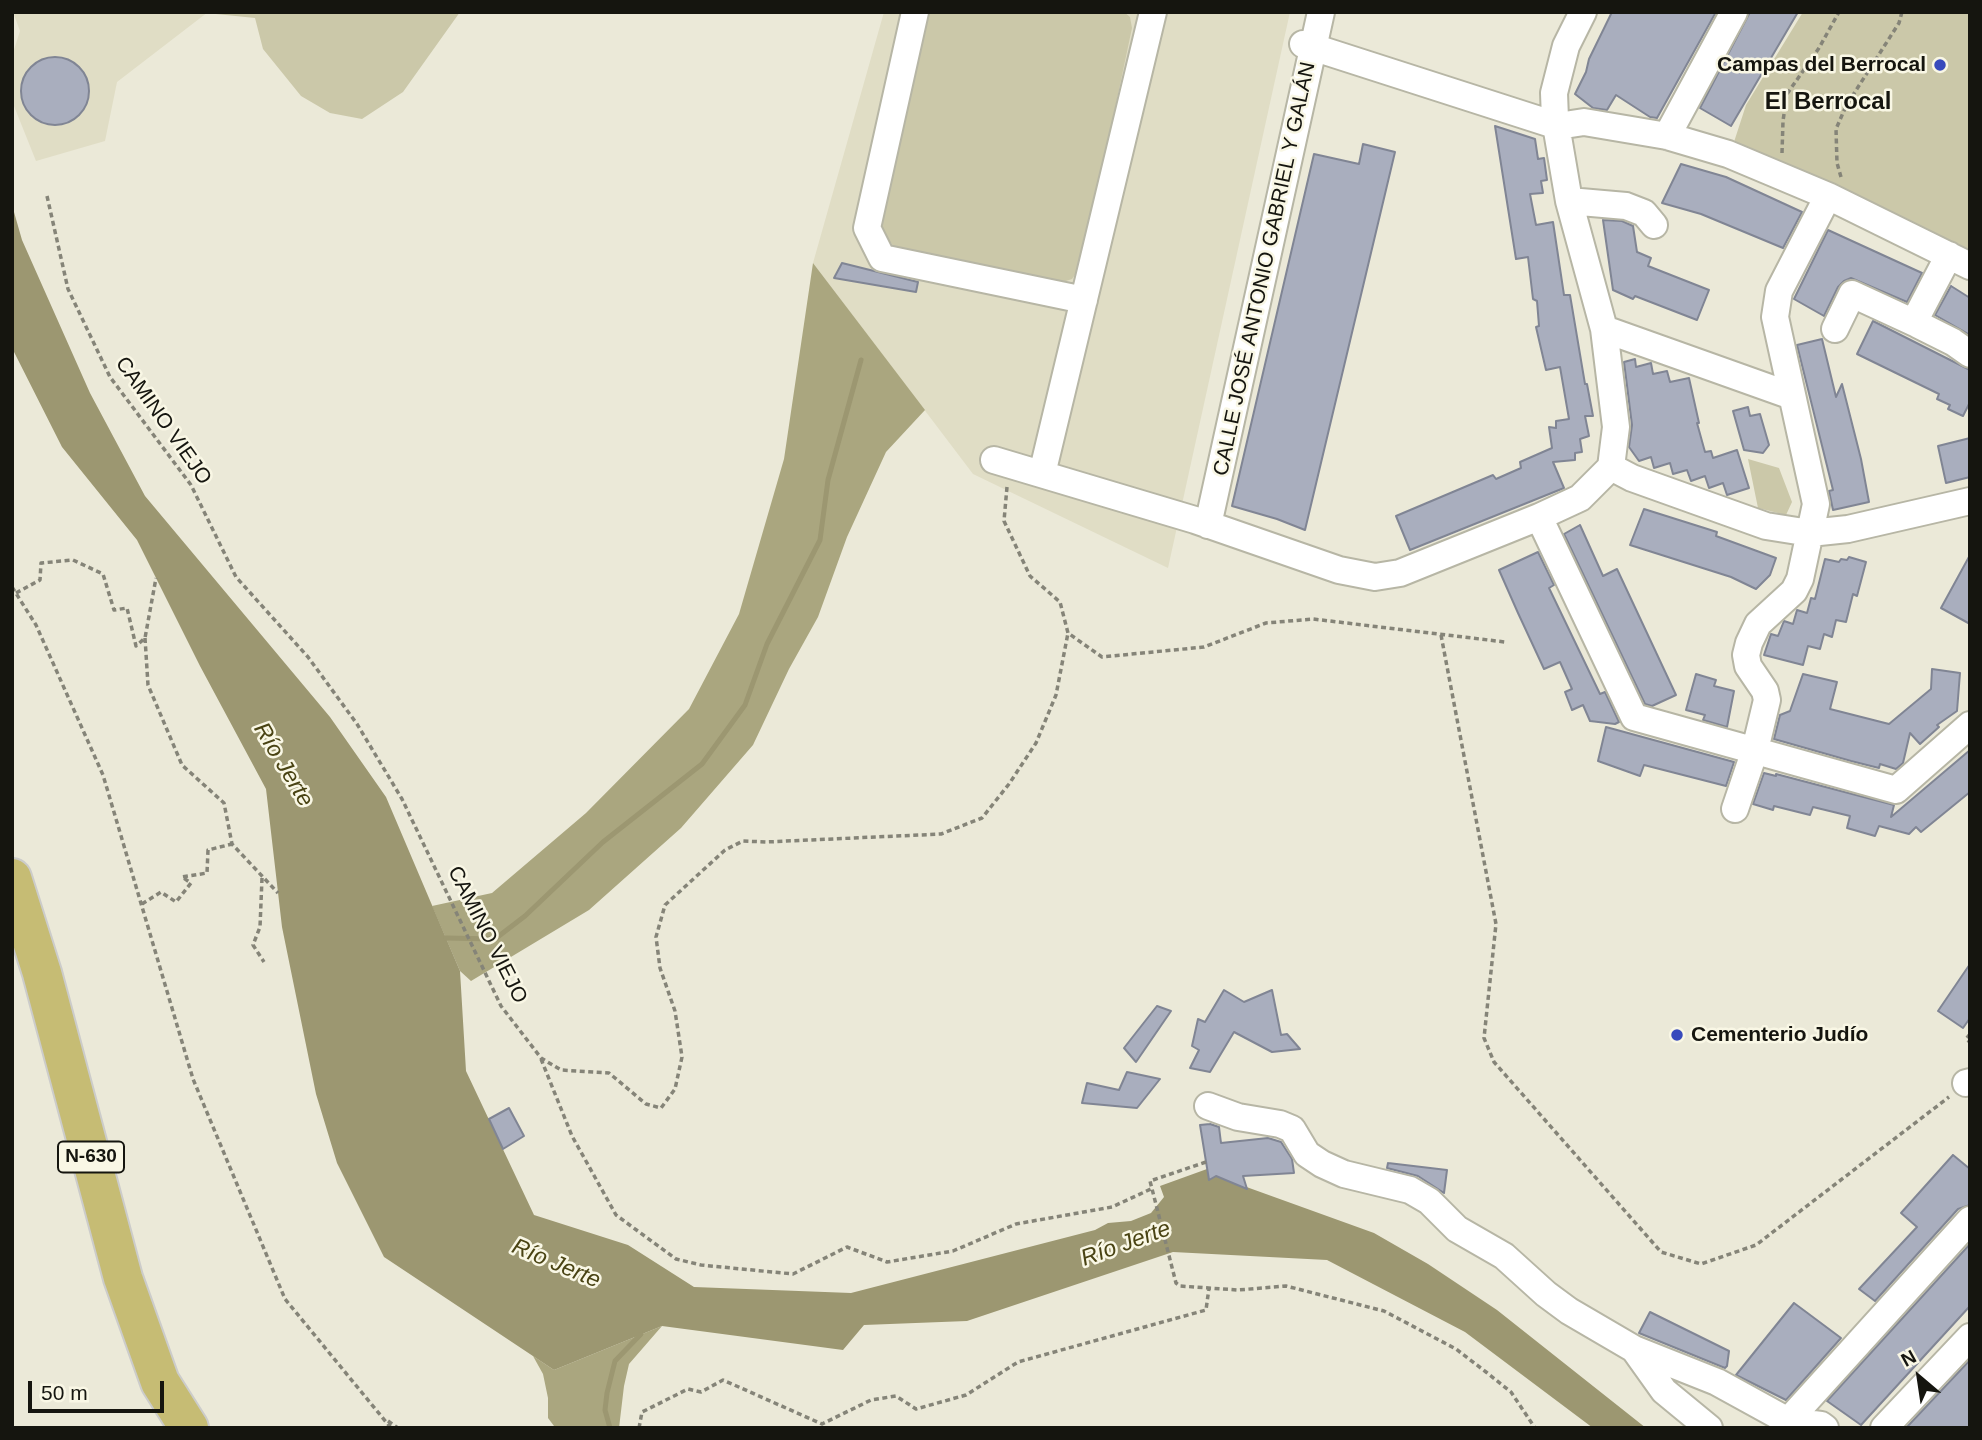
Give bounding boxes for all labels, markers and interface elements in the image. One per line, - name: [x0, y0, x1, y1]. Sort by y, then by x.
- place label: Campas del Berrocal: [1717, 52, 1926, 78]
- marker: Campas del Berrocal: [1932, 57, 1948, 73]
- street label: CALLE JOSÉ ANTONIO GABRIEL Y GALÁN: [1209, 60, 1321, 478]
- district label: El Berrocal: [1765, 88, 1891, 116]
- street label: CAMINO VIEJO: [110, 352, 216, 490]
- water label: Río Jerte: [247, 718, 319, 812]
- street label: CAMINO VIEJO: [442, 862, 532, 1008]
- place label: Cementerio Judío: [1691, 1022, 1868, 1048]
- marker: Cementerio Judío: [1669, 1027, 1685, 1043]
- road number: N-630: [58, 1142, 124, 1172]
- water label: Río Jerte: [1077, 1215, 1175, 1273]
- water label: Río Jerte: [508, 1233, 604, 1295]
- north arrow: [1884, 1342, 1954, 1412]
- text: N: [1897, 1346, 1920, 1371]
- scale bar: [32, 1366, 168, 1410]
- text: 50 m: [41, 1381, 88, 1404]

